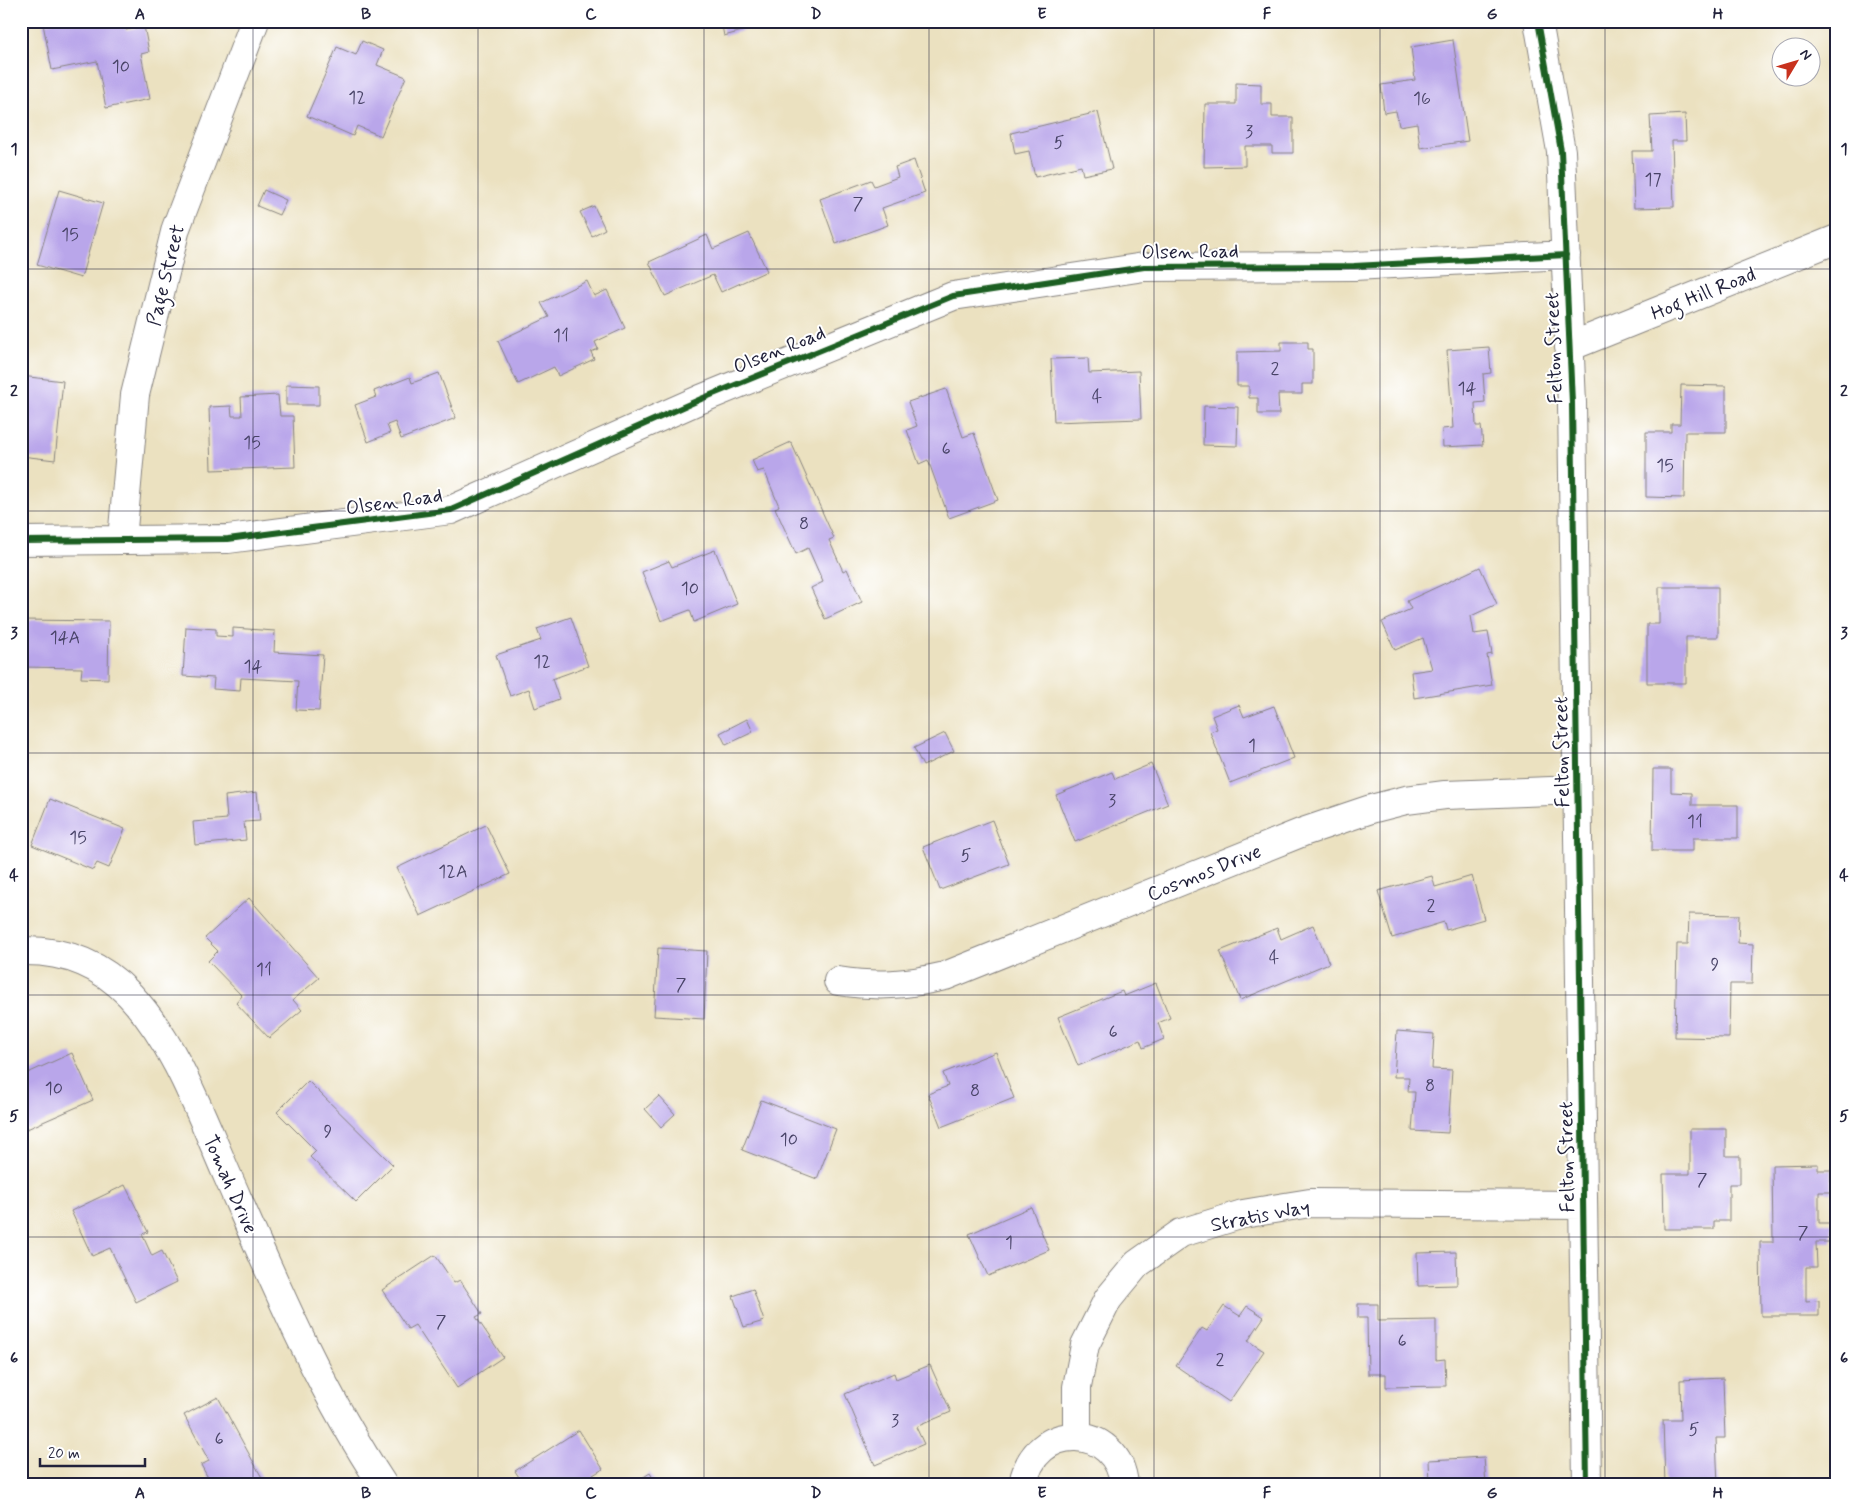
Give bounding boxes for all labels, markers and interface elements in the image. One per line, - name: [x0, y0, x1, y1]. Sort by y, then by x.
- text: A: [135, 4, 145, 25]
- text: B: [361, 4, 371, 25]
- text: C: [585, 4, 597, 25]
- text: D: [810, 4, 822, 25]
- text: E: [1037, 4, 1047, 25]
- text: F: [1263, 4, 1272, 25]
- text: G: [1487, 4, 1498, 25]
- text: H: [1713, 4, 1724, 25]
- north arrow: [1770, 38, 1820, 88]
- text: N: [1795, 45, 1815, 64]
- house number: 10: [112, 55, 130, 79]
- house number: 12: [348, 86, 366, 110]
- house number: 16: [1413, 87, 1431, 111]
- house number: 3: [1245, 120, 1253, 144]
- house number: 5: [1054, 131, 1065, 155]
- text: 1: [10, 139, 18, 160]
- text: 1: [1840, 139, 1848, 160]
- house number: 17: [1644, 168, 1662, 192]
- house number: 7: [853, 192, 864, 216]
- street label: Page Street: [141, 222, 194, 329]
- house number: 15: [61, 223, 79, 247]
- street label: Olsen Road: [1141, 238, 1239, 267]
- street label: Hog Hill Road: [1647, 261, 1761, 329]
- street label: Felton Street: [1539, 292, 1570, 404]
- street label: Olsen Road: [729, 320, 830, 381]
- house number: 11: [553, 324, 569, 348]
- house number: 2: [1271, 357, 1280, 381]
- house number: 14: [1458, 377, 1477, 401]
- text: 2: [10, 381, 18, 402]
- text: 2: [1840, 381, 1848, 402]
- house number: 4: [1092, 385, 1102, 409]
- house number: 15: [243, 431, 261, 455]
- house number: 6: [941, 437, 951, 461]
- house number: 15: [1656, 454, 1674, 478]
- street label: Olsen Road: [344, 482, 444, 523]
- house number: 8: [799, 512, 809, 536]
- house number: 10: [681, 577, 699, 601]
- text: 3: [10, 623, 18, 644]
- text: 3: [1840, 623, 1848, 644]
- house number: 14A: [50, 626, 80, 650]
- house number: 12: [533, 650, 551, 674]
- house number: 14: [244, 655, 263, 679]
- street label: Felton Street: [1548, 696, 1577, 808]
- house number: 1: [1248, 734, 1256, 758]
- house number: 3: [1108, 789, 1116, 813]
- house number: 11: [1687, 810, 1703, 834]
- house number: 15: [69, 826, 87, 850]
- street label: Cosmos Drive: [1143, 838, 1266, 909]
- house number: 5: [961, 844, 972, 868]
- house number: 12A: [438, 860, 468, 884]
- text: 4: [9, 865, 19, 886]
- text: 4: [1839, 865, 1849, 886]
- house number: 2: [1427, 894, 1436, 918]
- house number: 4: [1269, 946, 1279, 970]
- house number: 9: [1711, 953, 1720, 977]
- house number: 11: [256, 958, 272, 982]
- house number: 7: [676, 973, 687, 997]
- house number: 6: [1108, 1020, 1118, 1044]
- house number: 8: [1425, 1074, 1435, 1098]
- house number: 10: [45, 1077, 63, 1101]
- house number: 8: [970, 1079, 980, 1103]
- street label: Felton Street: [1553, 1101, 1582, 1213]
- text: 5: [9, 1106, 19, 1127]
- text: 5: [1839, 1106, 1849, 1127]
- house number: 9: [324, 1120, 333, 1144]
- house number: 10: [780, 1128, 798, 1152]
- street label: Tomah Drive: [196, 1131, 263, 1238]
- house number: 7: [1697, 1168, 1708, 1192]
- street label: Stratis Way: [1208, 1194, 1312, 1239]
- house number: 7: [1798, 1221, 1809, 1245]
- house number: 1: [1005, 1231, 1013, 1255]
- house number: 7: [436, 1310, 447, 1334]
- house number: 6: [1397, 1329, 1407, 1353]
- text: 6: [10, 1348, 18, 1369]
- house number: 2: [1216, 1348, 1225, 1372]
- text: 6: [1840, 1348, 1848, 1369]
- house number: 3: [891, 1409, 899, 1433]
- house number: 5: [1689, 1418, 1700, 1442]
- house number: 6: [214, 1427, 224, 1451]
- scale bar: [40, 1436, 145, 1468]
- text: 20 m: [48, 1444, 80, 1464]
- text: A: [135, 1483, 145, 1504]
- text: B: [361, 1483, 371, 1504]
- text: C: [585, 1483, 597, 1504]
- text: D: [810, 1483, 822, 1504]
- text: E: [1037, 1483, 1047, 1504]
- text: F: [1263, 1483, 1272, 1504]
- text: G: [1487, 1483, 1498, 1504]
- text: H: [1713, 1483, 1724, 1504]

